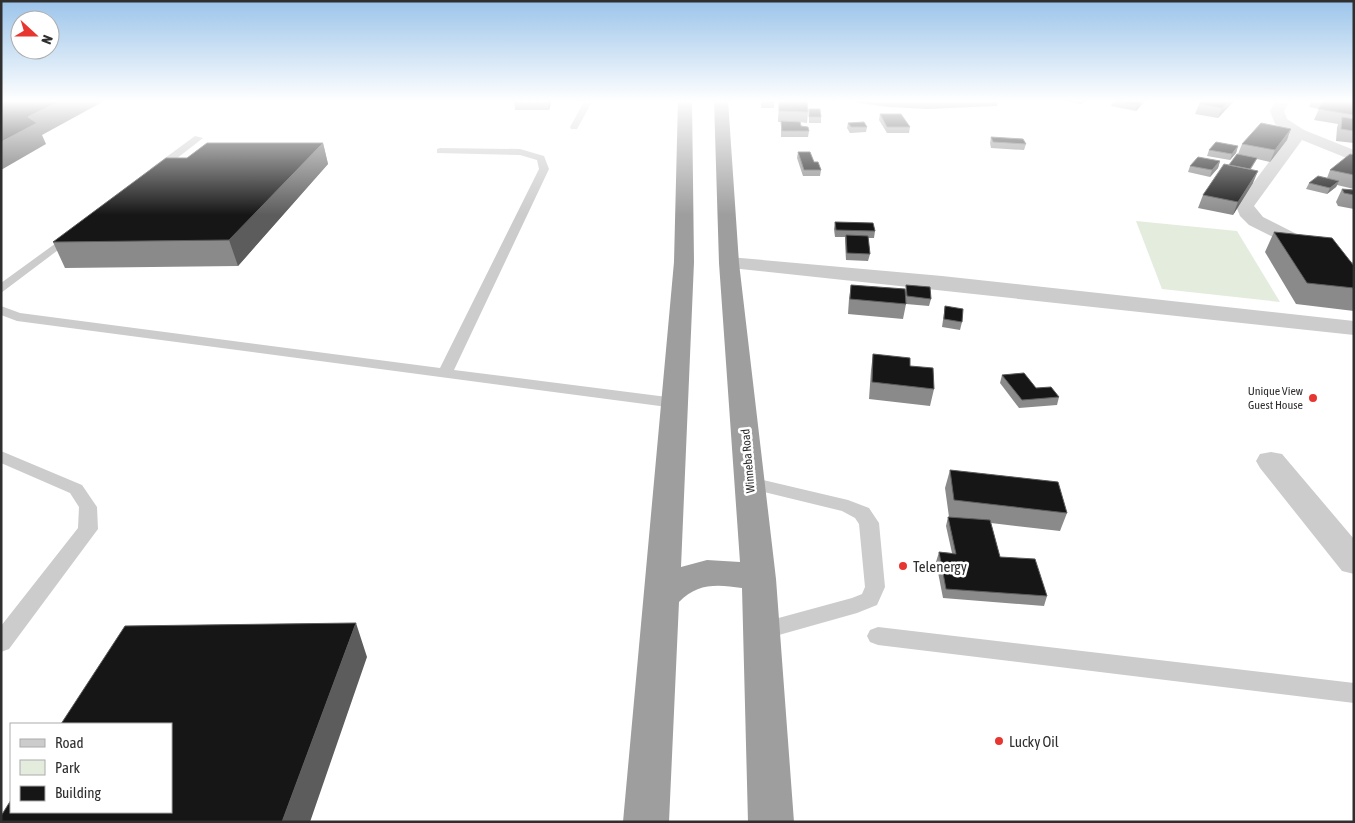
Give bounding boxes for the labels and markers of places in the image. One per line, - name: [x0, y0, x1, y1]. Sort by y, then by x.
- place label: Unique View Guest House: [1248, 384, 1303, 412]
- marker: Unique View Guest House: [1307, 392, 1319, 404]
- place label: Telenergy: [913, 558, 967, 575]
- marker: Telenergy: [897, 560, 909, 572]
- place label: Lucky Oil: [1009, 733, 1059, 750]
- marker: Lucky Oil: [993, 735, 1005, 747]

